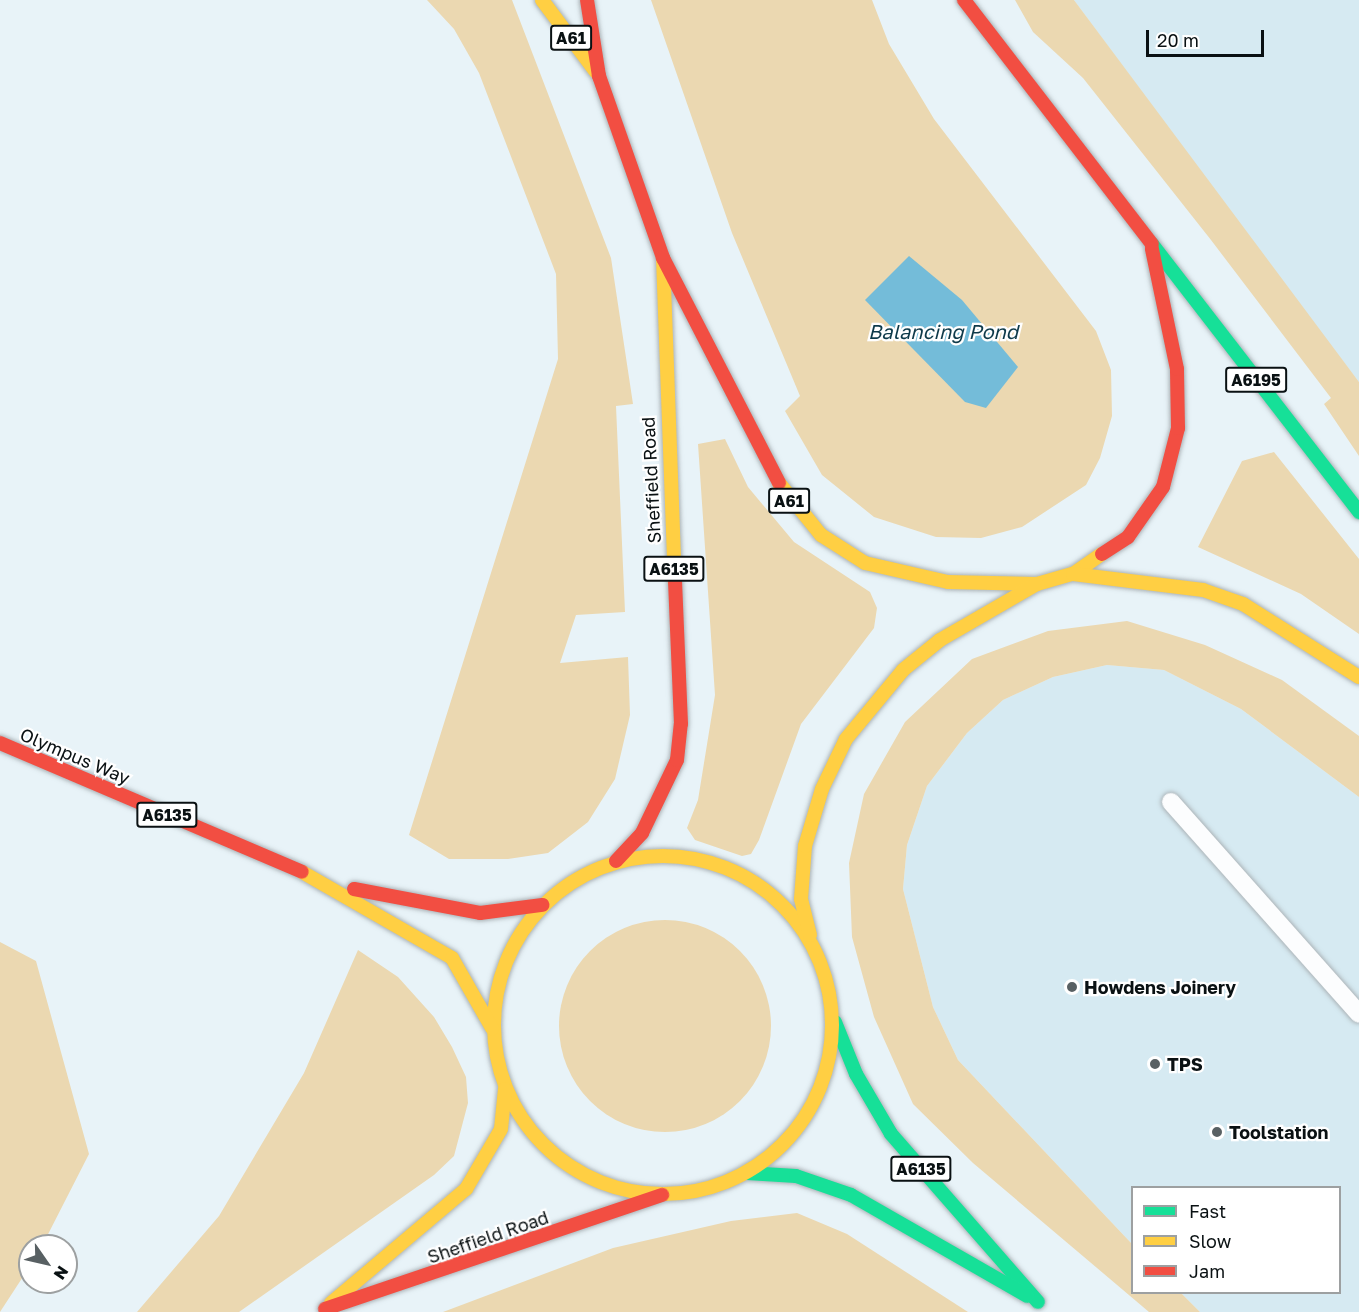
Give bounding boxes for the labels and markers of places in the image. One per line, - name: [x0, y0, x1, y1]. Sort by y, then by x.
- place label: Howdens Joinery: [1084, 976, 1236, 998]
- marker: Howdens Joinery: [1065, 980, 1079, 994]
- place label: TPS: [1167, 1053, 1203, 1075]
- marker: TPS: [1148, 1057, 1162, 1071]
- place label: Toolstation: [1229, 1121, 1328, 1143]
- marker: Toolstation: [1210, 1125, 1224, 1139]

